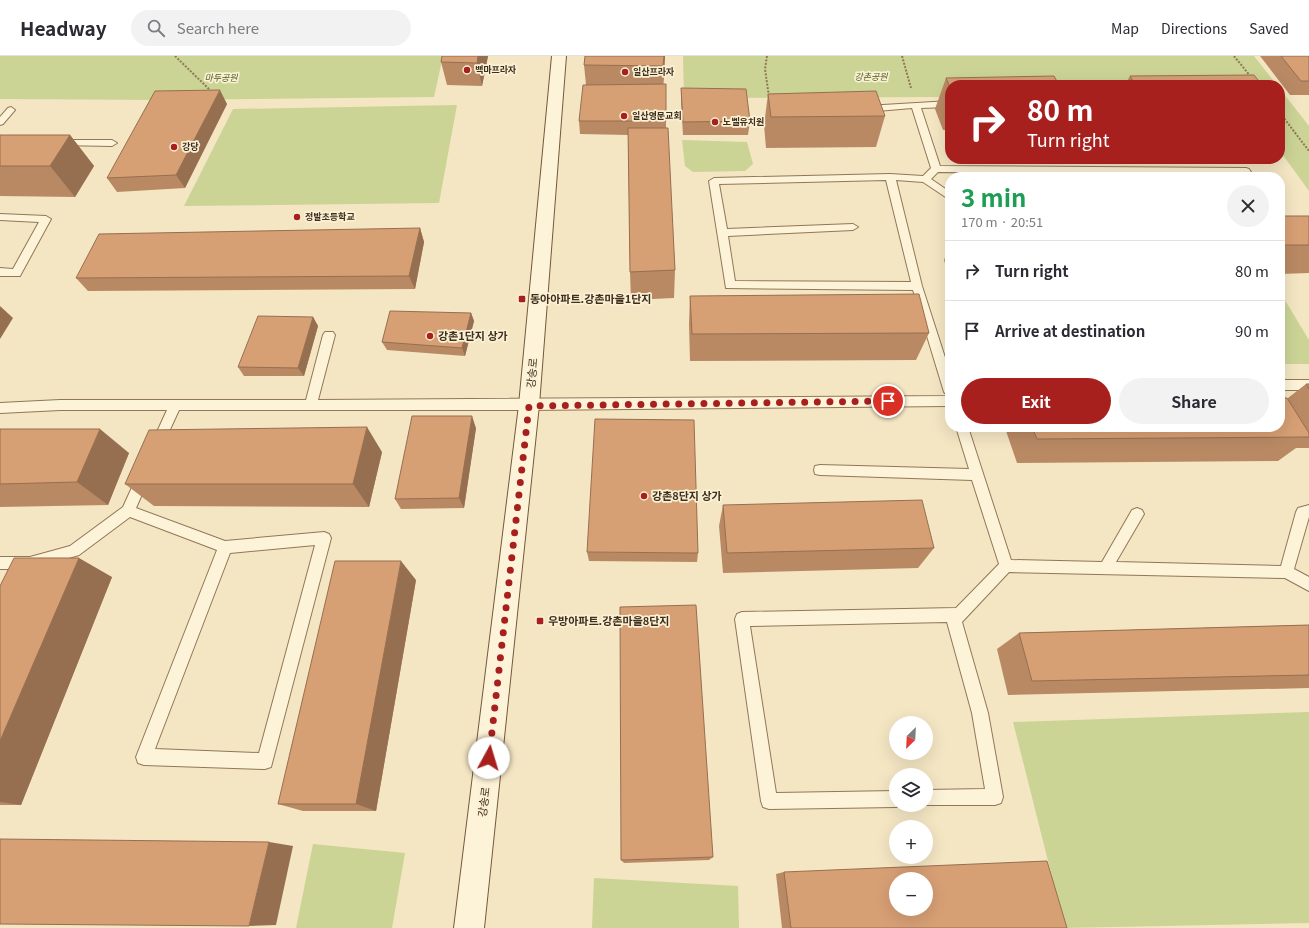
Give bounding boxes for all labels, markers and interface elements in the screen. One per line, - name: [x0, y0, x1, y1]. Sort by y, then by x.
- search box: [131, 10, 411, 46]
- text: Headway: [20, 14, 107, 41]
- icon: search: [145, 17, 167, 39]
- text: Search here: [177, 17, 259, 38]
- text: Map: [1111, 18, 1139, 38]
- text: Directions: [1161, 18, 1227, 38]
- text: Saved: [1249, 18, 1289, 38]
- place label: 백마프라자: [475, 63, 516, 76]
- marker: 백마프라자: [462, 65, 472, 75]
- place label: 일산프라자: [633, 65, 674, 78]
- marker: 일산프라자: [620, 67, 630, 77]
- park label: 강촌공원: [854, 70, 888, 83]
- park label: 마두공원: [204, 71, 238, 84]
- text: 80 m: [1027, 89, 1093, 129]
- icon: right: [961, 96, 1013, 148]
- place label: 일산영문교회: [632, 109, 682, 122]
- marker: 일산영문교회: [619, 111, 629, 121]
- place label: 노벨유치원: [723, 115, 764, 128]
- marker: 노벨유치원: [710, 117, 720, 127]
- text: Turn right: [1027, 126, 1110, 152]
- place label: 강당: [182, 140, 199, 153]
- marker: 강당: [169, 142, 179, 152]
- text: 3 min: [961, 179, 1026, 214]
- button: close: [1227, 185, 1269, 227]
- place label: 정발초등학교: [305, 210, 355, 223]
- marker: 정발초등학교: [292, 212, 302, 222]
- text: 170 m · 20:51: [961, 212, 1043, 231]
- icon: right: [961, 260, 983, 282]
- text: Turn right: [995, 260, 1069, 281]
- text: 80 m: [1235, 260, 1269, 281]
- place label: 동아아파트.강촌마을1단지: [530, 290, 651, 306]
- marker: 동아아파트.강촌마을1단지: [517, 294, 527, 304]
- icon: arrive: [961, 320, 983, 342]
- text: Arrive at destination: [995, 320, 1145, 341]
- text: 90 m: [1235, 320, 1269, 341]
- place label: 강촌1단지 상가: [438, 327, 508, 343]
- marker: 강촌1단지 상가: [425, 331, 435, 341]
- street label: 강송로: [522, 357, 540, 389]
- button: Exit: [961, 378, 1111, 424]
- button: Share: [1119, 378, 1269, 424]
- pin: [871, 384, 905, 418]
- icon: arrive: [877, 390, 899, 412]
- place label: 강촌8단지 상가: [652, 487, 722, 503]
- marker: 강촌8단지 상가: [639, 491, 649, 501]
- place label: 우방아파트.강촌마을8단지: [548, 612, 669, 628]
- marker: 우방아파트.강촌마을8단지: [535, 616, 545, 626]
- north arrow: [889, 716, 933, 760]
- map controls: [889, 716, 933, 916]
- position arrow: [468, 737, 510, 779]
- button: layers: [889, 768, 933, 812]
- street label: 강송로: [473, 786, 493, 818]
- button: +: [889, 820, 933, 864]
- button: −: [889, 872, 933, 916]

